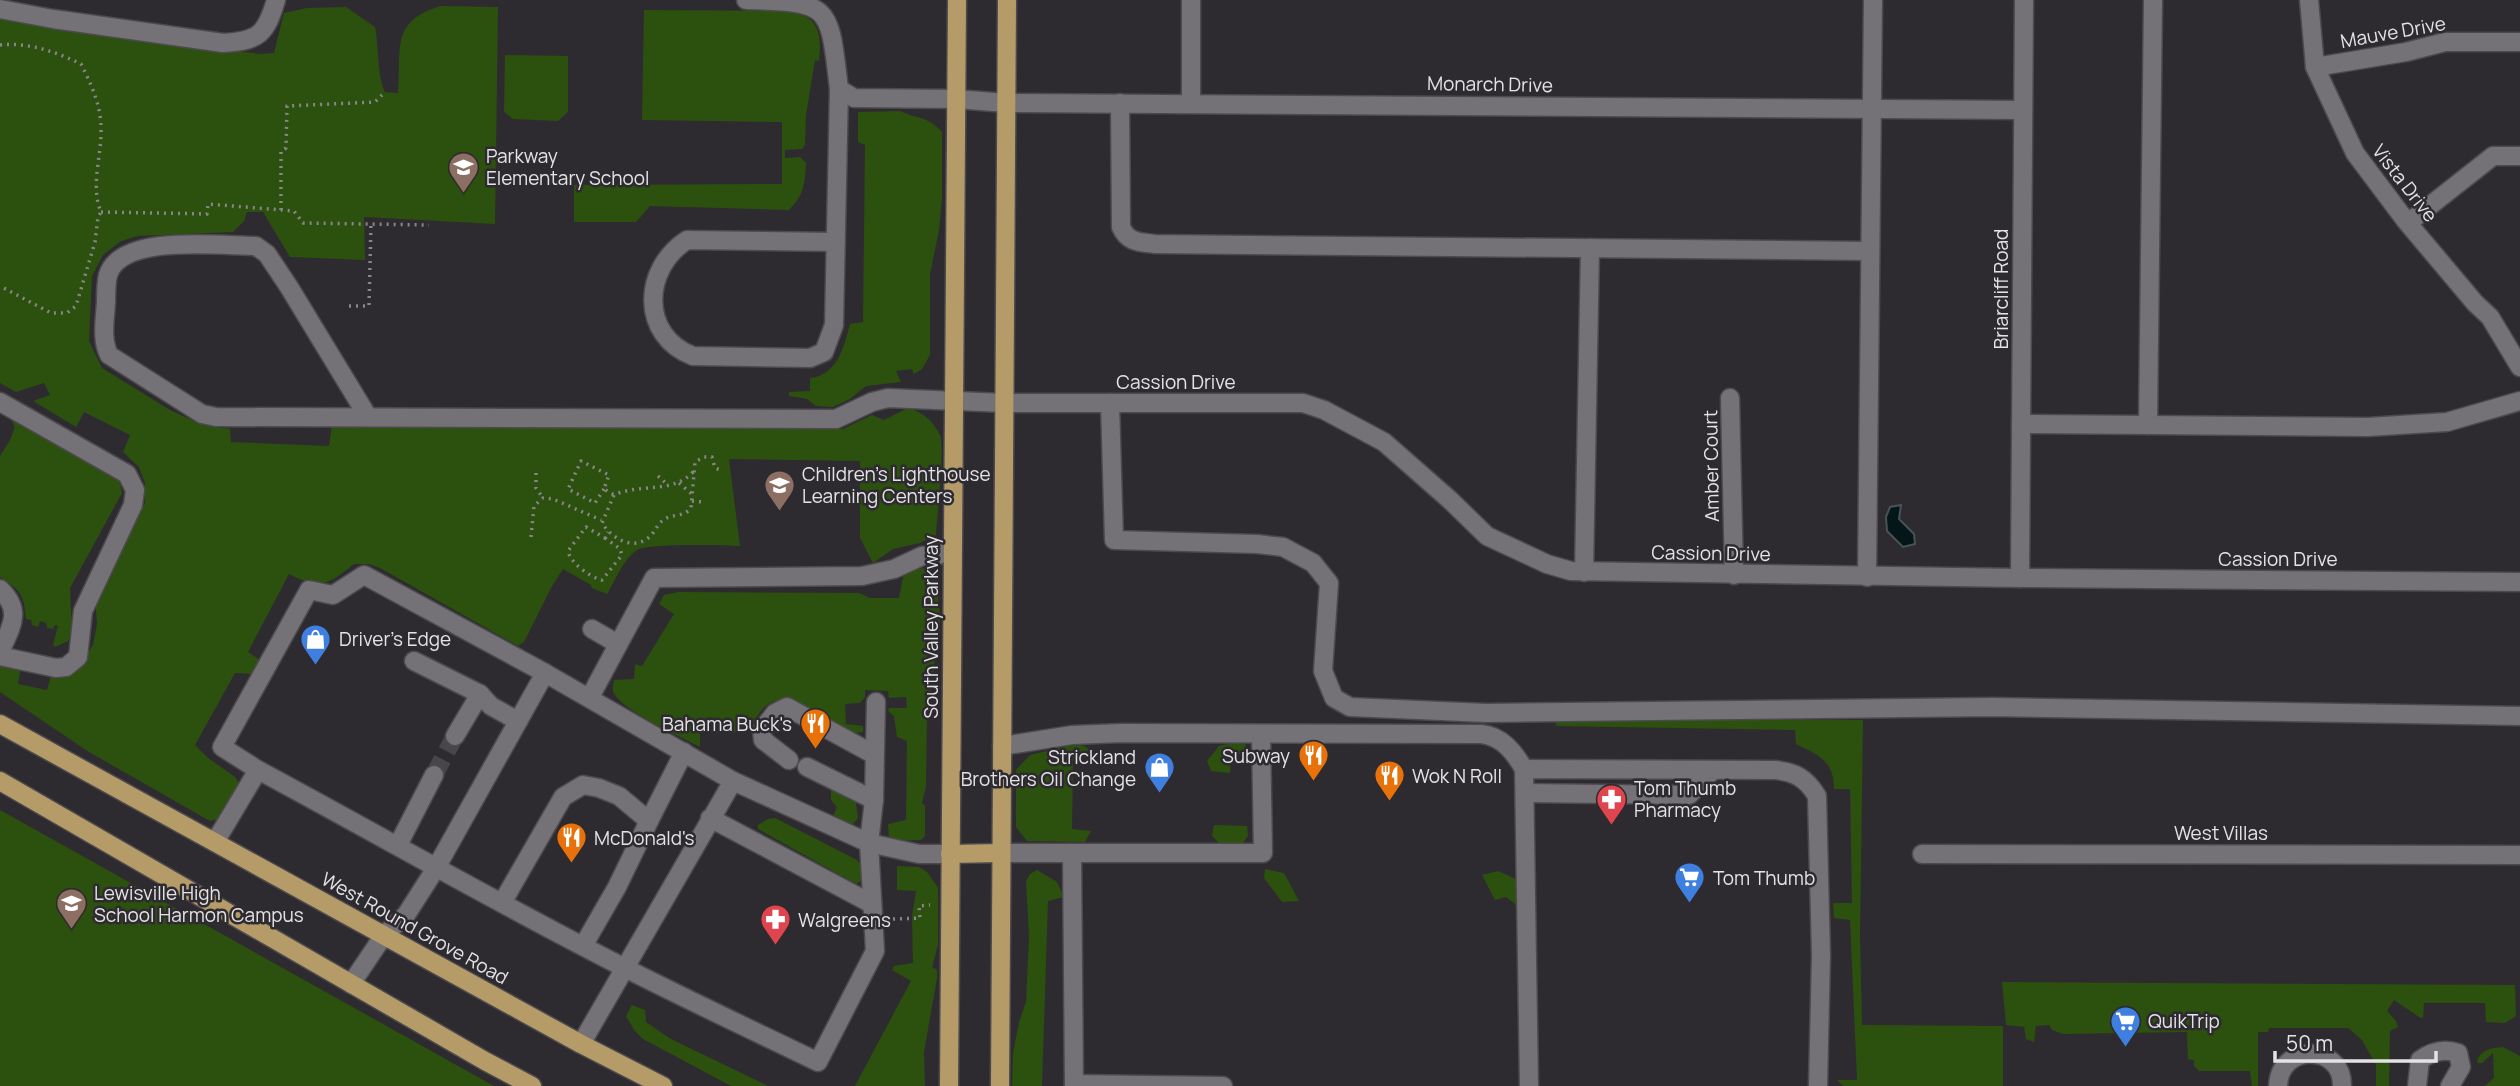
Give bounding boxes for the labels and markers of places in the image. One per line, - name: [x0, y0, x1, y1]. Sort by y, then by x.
- place label: Parkway Elementary School: [486, 143, 649, 191]
- school or university icon: Parkway Elementary School: [446, 150, 480, 194]
- place label: Children's Lighthouse Learning Centers: [802, 461, 991, 509]
- school or university icon: Children's Lighthouse Learning Centers: [762, 468, 796, 512]
- shop icon: Driver's Edge: [299, 622, 333, 666]
- place label: Driver's Edge: [339, 626, 451, 652]
- restaurant icon: Bahama Buck's: [798, 707, 832, 751]
- place label: Bahama Buck's: [662, 711, 792, 737]
- restaurant icon: Subway: [1296, 739, 1330, 783]
- place label: Subway: [1222, 743, 1290, 769]
- place label: Strickland Brothers Oil Change: [961, 744, 1136, 792]
- shop icon: Strickland Brothers Oil Change: [1142, 751, 1176, 795]
- restaurant icon: Wok N Roll: [1372, 759, 1406, 803]
- place label: Wok N Roll: [1412, 763, 1502, 789]
- place label: Tom Thumb Pharmacy: [1634, 775, 1736, 823]
- pharmacy icon: Tom Thumb Pharmacy: [1594, 782, 1628, 826]
- restaurant icon: McDonald's: [554, 821, 588, 865]
- place label: McDonald's: [594, 825, 695, 851]
- supermarket icon: Tom Thumb: [1673, 861, 1707, 905]
- place label: Tom Thumb: [1713, 865, 1815, 891]
- place label: Lewisville High School Harmon Campus: [94, 880, 304, 928]
- school or university icon: Lewisville High School Harmon Campus: [54, 887, 88, 931]
- pharmacy icon: Walgreens: [758, 903, 792, 947]
- place label: Walgreens: [798, 907, 891, 933]
- supermarket icon: QuikTrip: [2108, 1004, 2142, 1048]
- place label: QuikTrip: [2148, 1008, 2220, 1034]

